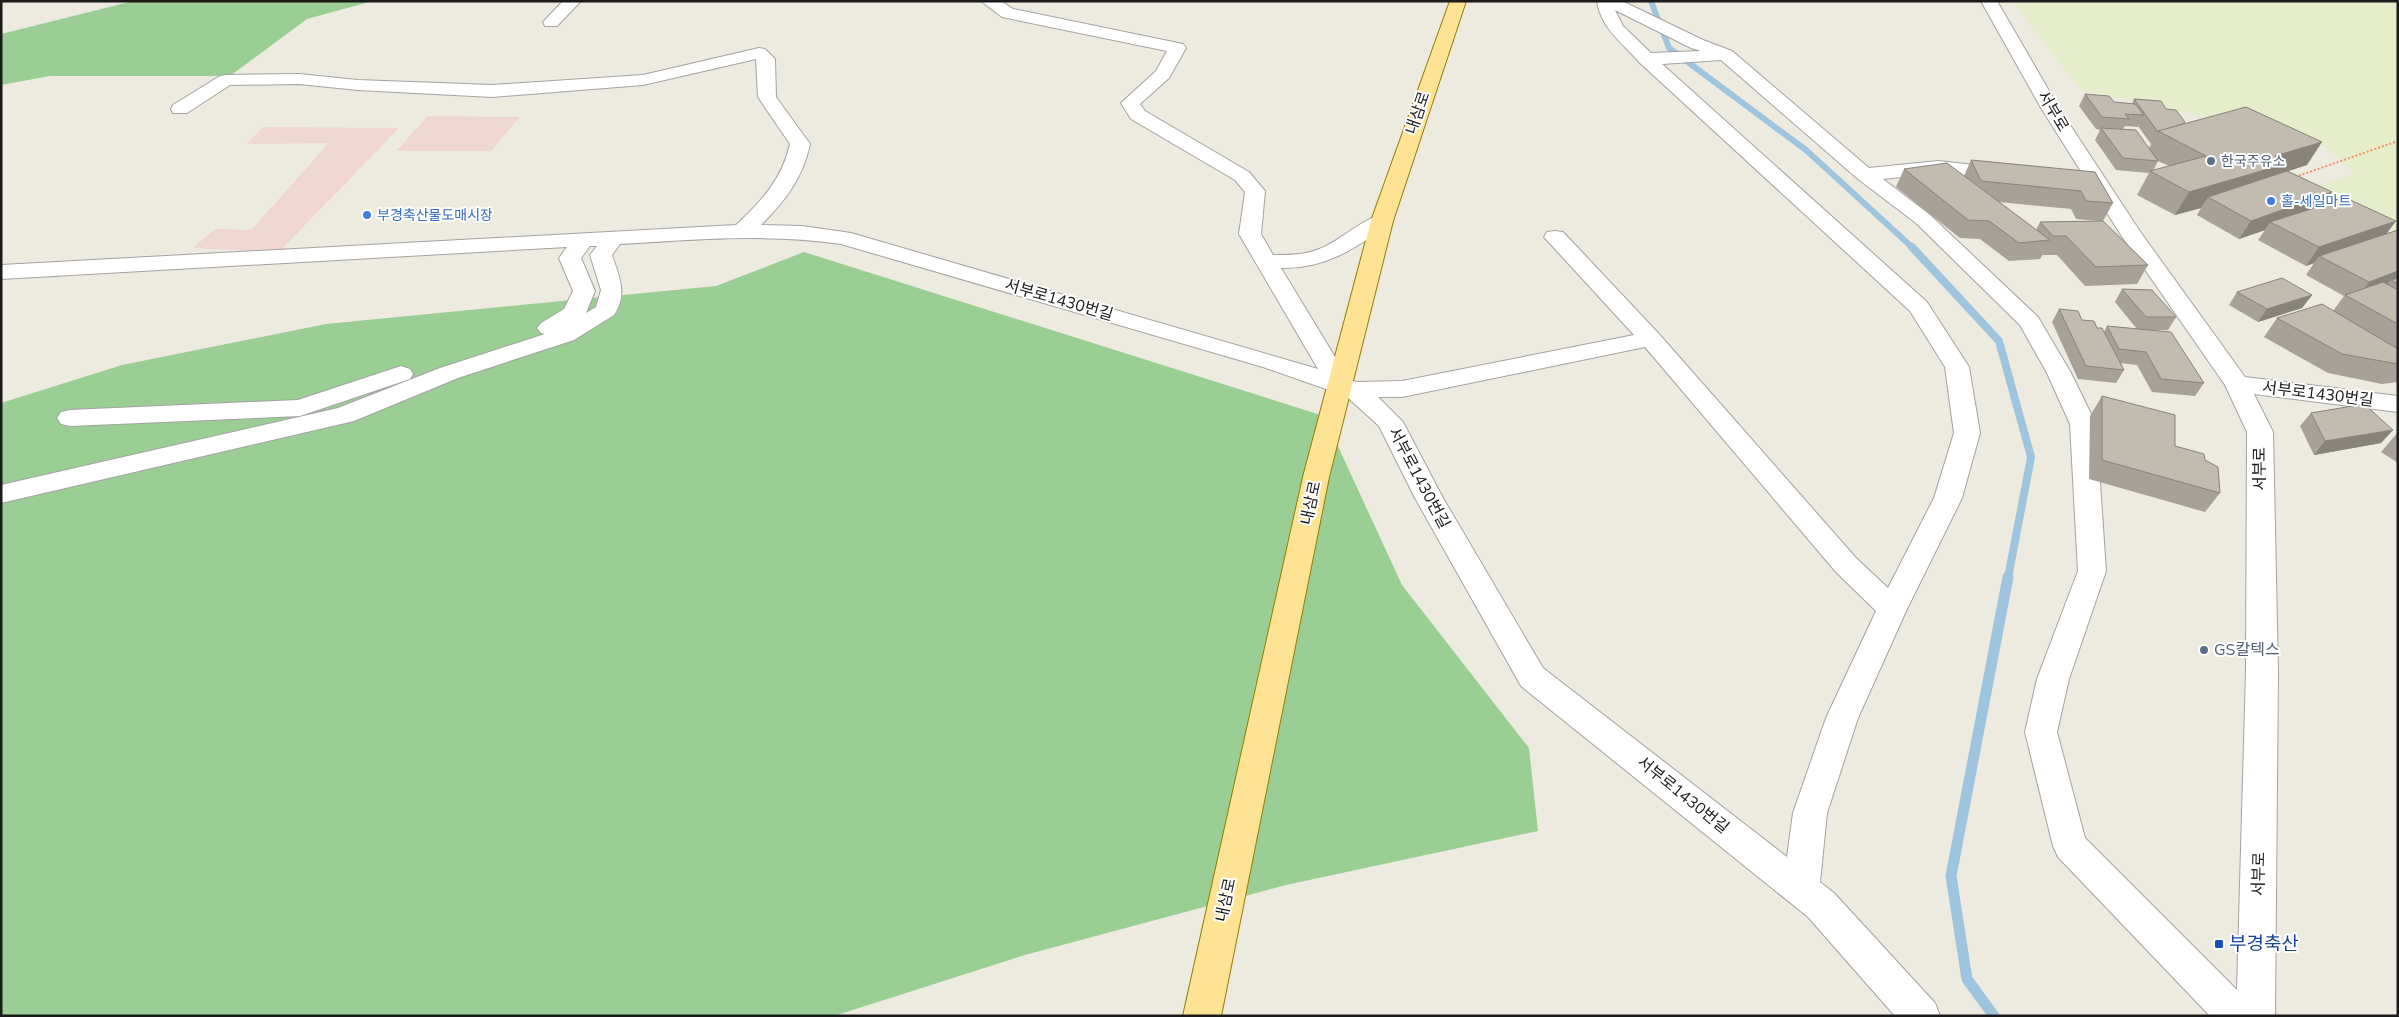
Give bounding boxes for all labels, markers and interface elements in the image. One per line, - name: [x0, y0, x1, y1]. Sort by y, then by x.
- street label: 서부로: [2032, 86, 2074, 136]
- street label: 내삼로: [1400, 88, 1436, 137]
- place label: 한국주유소: [2221, 152, 2286, 171]
- marker: 한국주유소: [2205, 155, 2217, 167]
- place label: 홀-세일마트: [2281, 192, 2351, 211]
- marker: 홀-세일마트: [2265, 195, 2277, 207]
- place label: 부경축산물도매시장: [377, 206, 493, 225]
- marker: 부경축산물도매시장: [361, 209, 373, 221]
- street label: 서부로1430번길: [1002, 274, 1116, 326]
- street label: 서부로1430번길: [2261, 376, 2375, 412]
- street label: 서부로1430번길: [1383, 423, 1455, 533]
- street label: 서부로: [2249, 447, 2271, 491]
- street label: 내삼로: [1296, 479, 1326, 527]
- place label: GS칼텍스: [2214, 639, 2280, 661]
- marker: GS칼텍스: [2198, 644, 2210, 656]
- street label: 서부로1430번길: [1633, 751, 1733, 839]
- street label: 서부로: [2248, 851, 2270, 896]
- street label: 내삼로: [1211, 876, 1241, 924]
- place label: 부경축산: [2229, 931, 2299, 957]
- marker: 부경축산: [2213, 938, 2225, 950]

